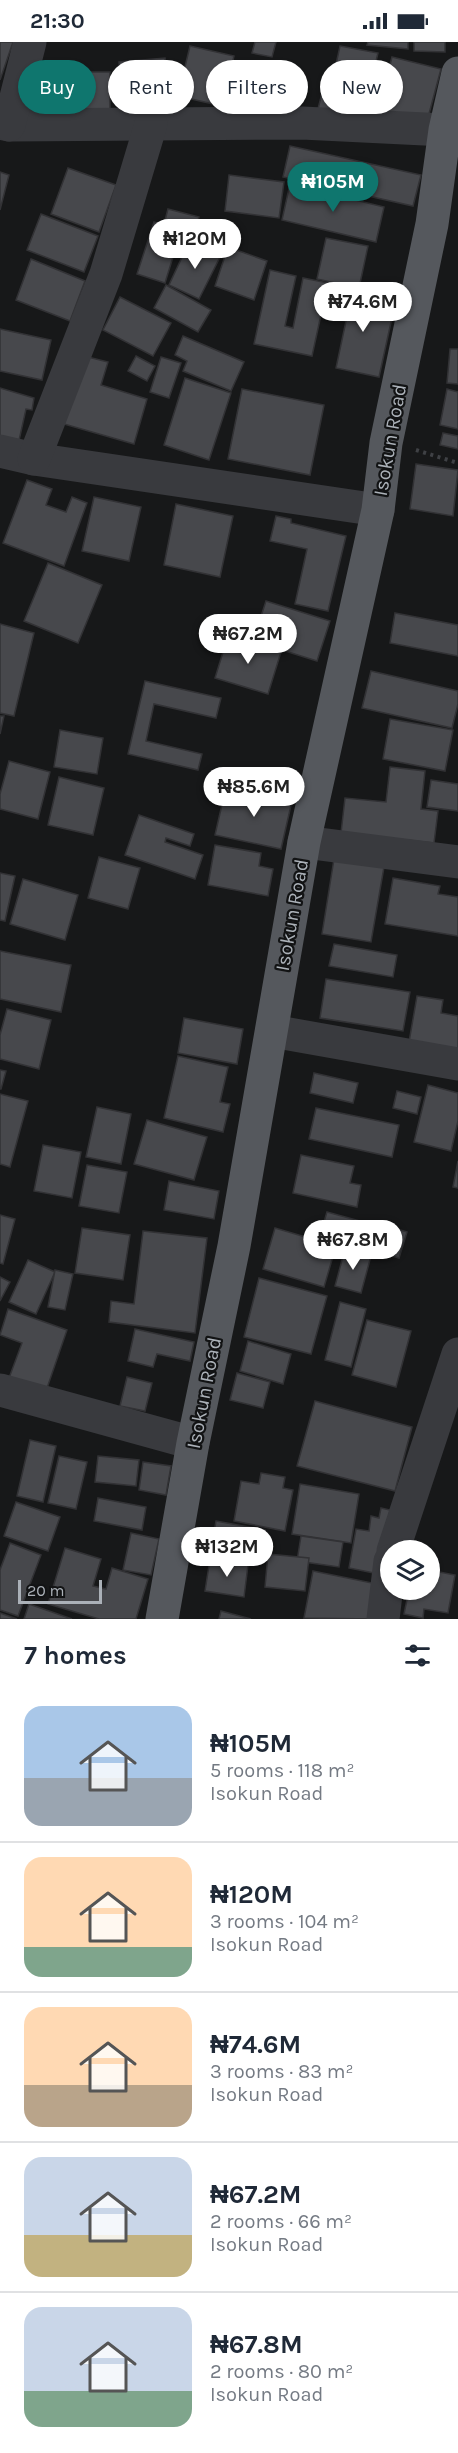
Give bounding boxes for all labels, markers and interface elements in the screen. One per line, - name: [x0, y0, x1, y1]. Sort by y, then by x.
- text: 21:30: [30, 8, 85, 34]
- chip: Buy: [18, 60, 96, 114]
- chip: Rent: [108, 60, 194, 114]
- chip: Filters: [206, 60, 308, 114]
- chip: New: [320, 60, 403, 114]
- pin: ₦105M: [291, 162, 375, 213]
- text: ₦105M: [301, 170, 365, 193]
- pin: ₦120M: [153, 219, 237, 270]
- text: ₦120M: [163, 227, 227, 250]
- pin: ₦74.6M: [314, 282, 412, 333]
- text: ₦74.6M: [328, 290, 398, 313]
- street label: Isokun Road: [369, 382, 411, 498]
- pin: ₦67.2M: [199, 614, 297, 665]
- text: ₦67.2M: [213, 622, 283, 645]
- pin: ₦85.6M: [205, 767, 303, 818]
- text: ₦85.6M: [218, 775, 290, 798]
- street label: Isokun Road: [271, 857, 313, 973]
- pin: ₦67.8M: [304, 1220, 402, 1271]
- text: ₦67.8M: [317, 1228, 389, 1251]
- street label: Isokun Road: [182, 1335, 226, 1451]
- pin: ₦132M: [185, 1527, 269, 1578]
- text: ₦132M: [195, 1535, 259, 1558]
- map controls: [380, 1540, 440, 1600]
- button: layers: [380, 1540, 440, 1600]
- scale bar: [18, 1577, 102, 1604]
- text: 20 m: [27, 1581, 65, 1600]
- icon: filters: [401, 1639, 434, 1672]
- text: 7 homes: [24, 1640, 127, 1671]
- text: ₦105M: [210, 1728, 292, 1759]
- icon: home: [72, 1730, 144, 1802]
- text: 5 rooms · 118 m²: [210, 1759, 354, 1782]
- text: Isokun Road: [210, 1782, 323, 1805]
- text: ₦120M: [210, 1879, 293, 1910]
- icon: home: [72, 1881, 144, 1953]
- text: 3 rooms · 104 m²: [210, 1910, 359, 1933]
- text: Isokun Road: [210, 1933, 323, 1956]
- text: ₦74.6M: [210, 2029, 301, 2060]
- icon: home: [72, 2031, 144, 2103]
- text: 3 rooms · 83 m²: [210, 2060, 354, 2083]
- text: Isokun Road: [210, 2083, 323, 2106]
- text: ₦67.2M: [210, 2179, 302, 2210]
- icon: home: [72, 2181, 144, 2253]
- text: 2 rooms · 66 m²: [210, 2210, 352, 2233]
- text: Isokun Road: [210, 2233, 323, 2256]
- text: ₦67.8M: [210, 2329, 303, 2360]
- icon: home: [72, 2331, 144, 2403]
- text: 2 rooms · 80 m²: [210, 2360, 353, 2383]
- text: Isokun Road: [210, 2383, 323, 2406]

